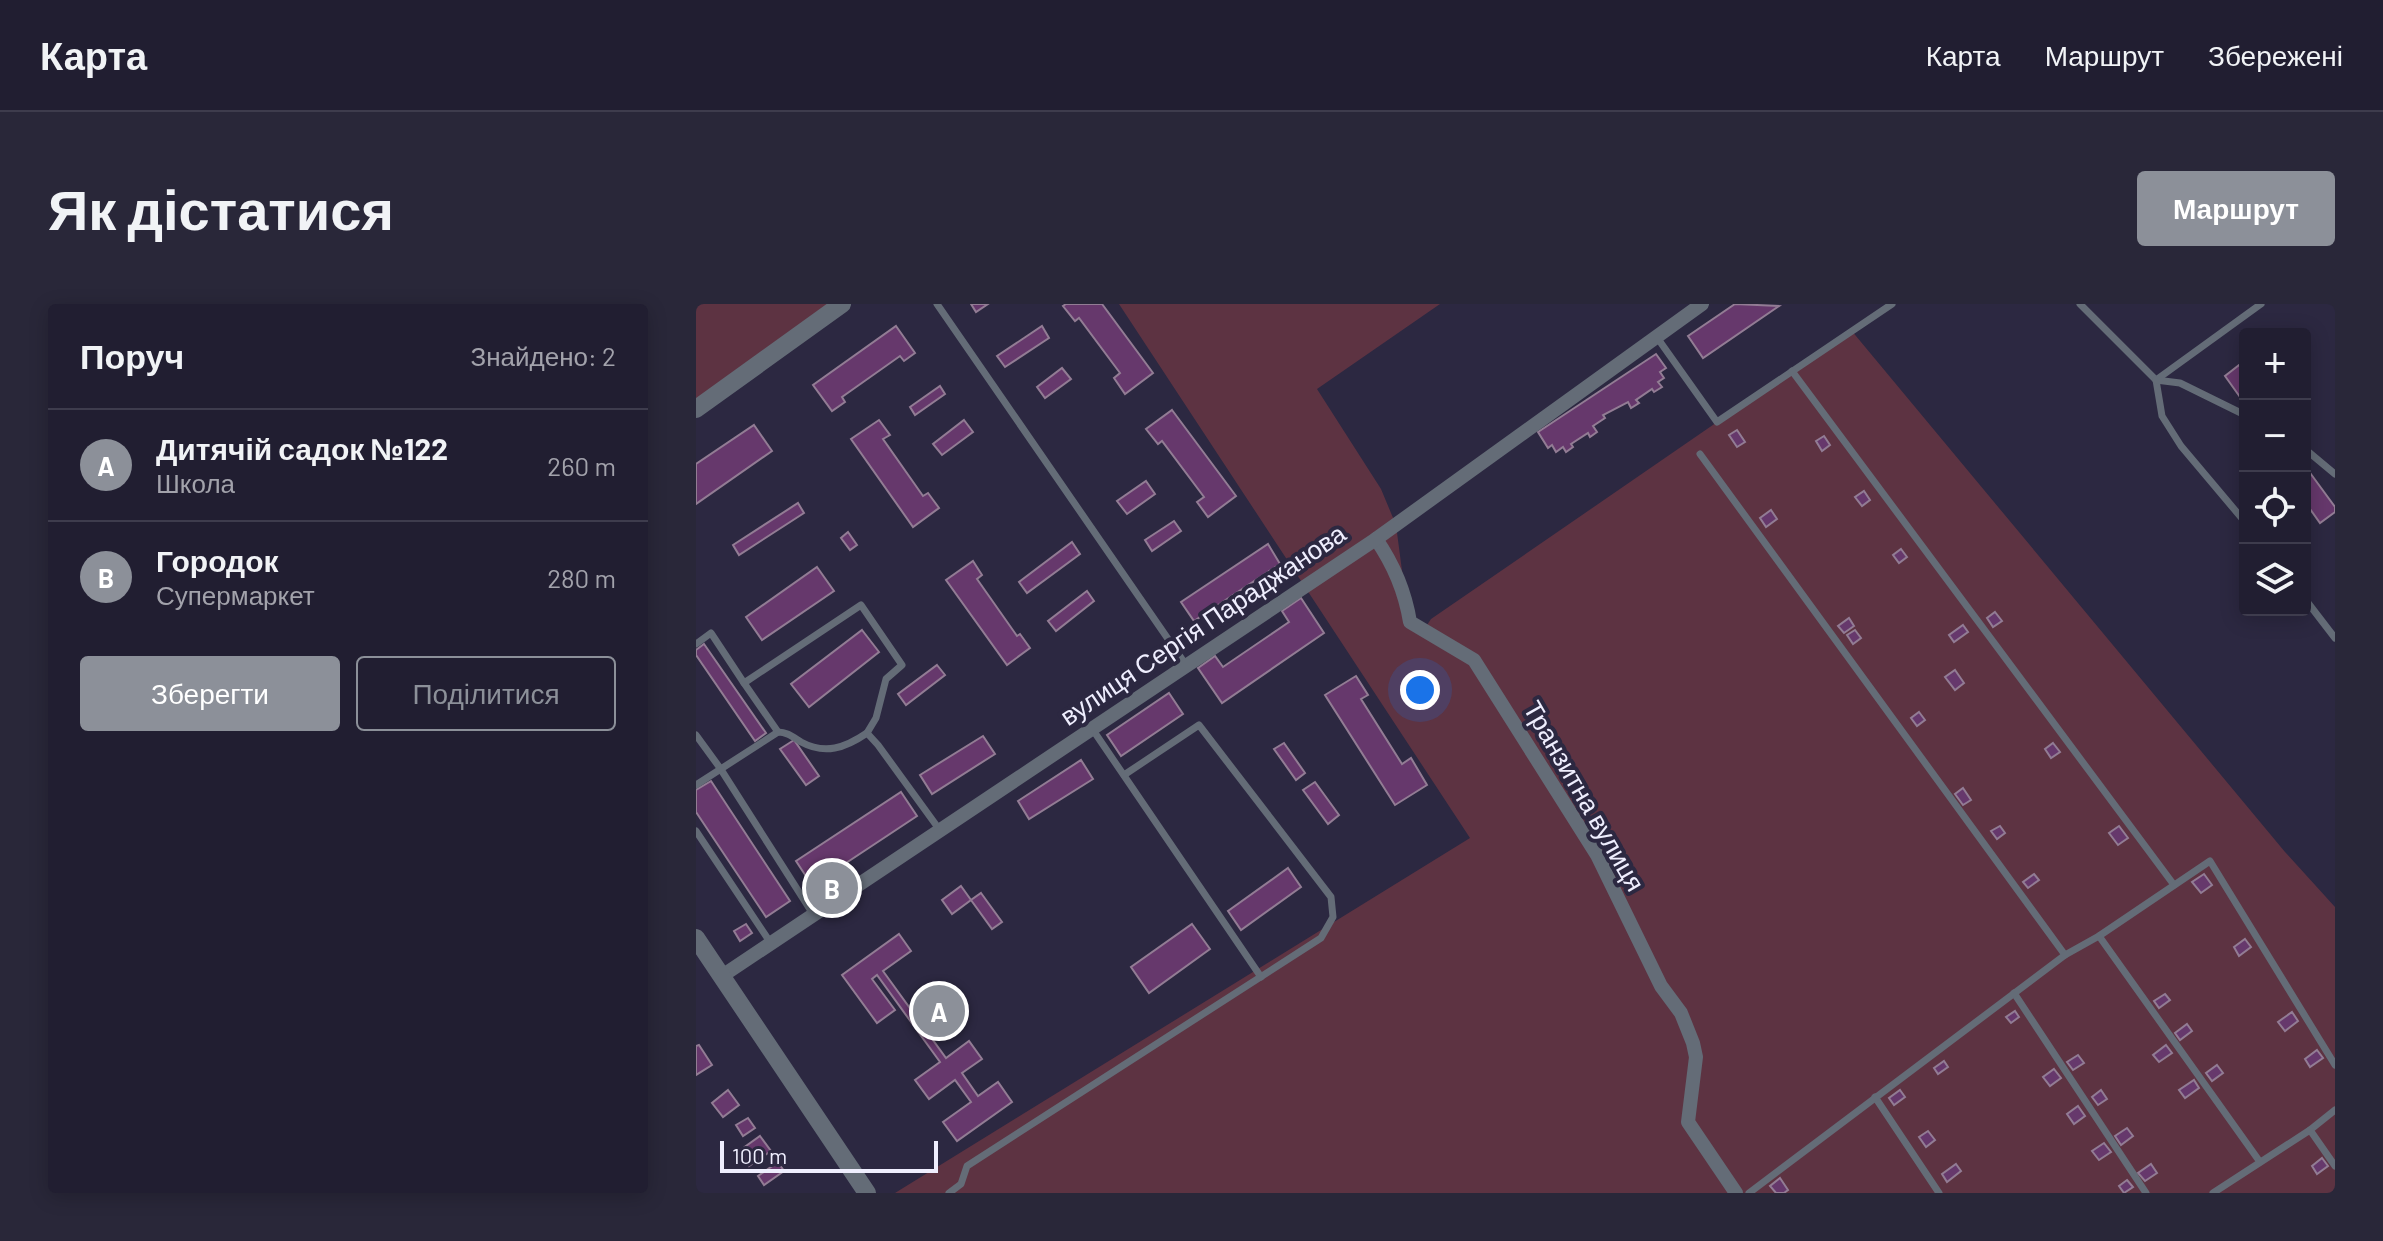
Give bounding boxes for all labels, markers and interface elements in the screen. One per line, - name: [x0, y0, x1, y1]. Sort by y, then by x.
- text: Карта: [40, 32, 147, 78]
- text: Карта: [1926, 38, 2001, 72]
- text: Маршрут: [2045, 38, 2164, 72]
- text: Збережені: [2208, 38, 2343, 72]
- button: Маршрут: [2137, 171, 2335, 246]
- text: Як дістатися: [48, 174, 394, 241]
- map controls: [2239, 328, 2311, 616]
- button: +: [2239, 328, 2311, 400]
- text: Поруч: [80, 335, 184, 376]
- text: Знайдено: 2: [471, 340, 616, 371]
- button: −: [2239, 400, 2311, 472]
- text: Дитячій садок №122: [156, 430, 448, 466]
- text: A: [97, 450, 115, 481]
- text: 260 m: [547, 450, 616, 481]
- text: Школа: [156, 467, 235, 498]
- button: locate: [2239, 472, 2311, 544]
- street label: вулиця Сергія Параджанова: [1054, 516, 1351, 731]
- text: Городок: [156, 542, 278, 578]
- button: layers: [2239, 544, 2311, 616]
- text: B: [98, 562, 114, 593]
- text: 280 m: [547, 562, 616, 593]
- text: Супермаркет: [156, 579, 315, 610]
- button: Зберегти: [80, 656, 340, 731]
- button: Поділитися: [356, 656, 616, 731]
- your location: [1400, 670, 1440, 710]
- street label: Транзитна вулиця: [1518, 695, 1652, 896]
- pin: B: [806, 858, 858, 918]
- pin: A: [913, 981, 965, 1041]
- scale bar: [720, 1137, 938, 1173]
- text: 100 m: [732, 1142, 787, 1168]

